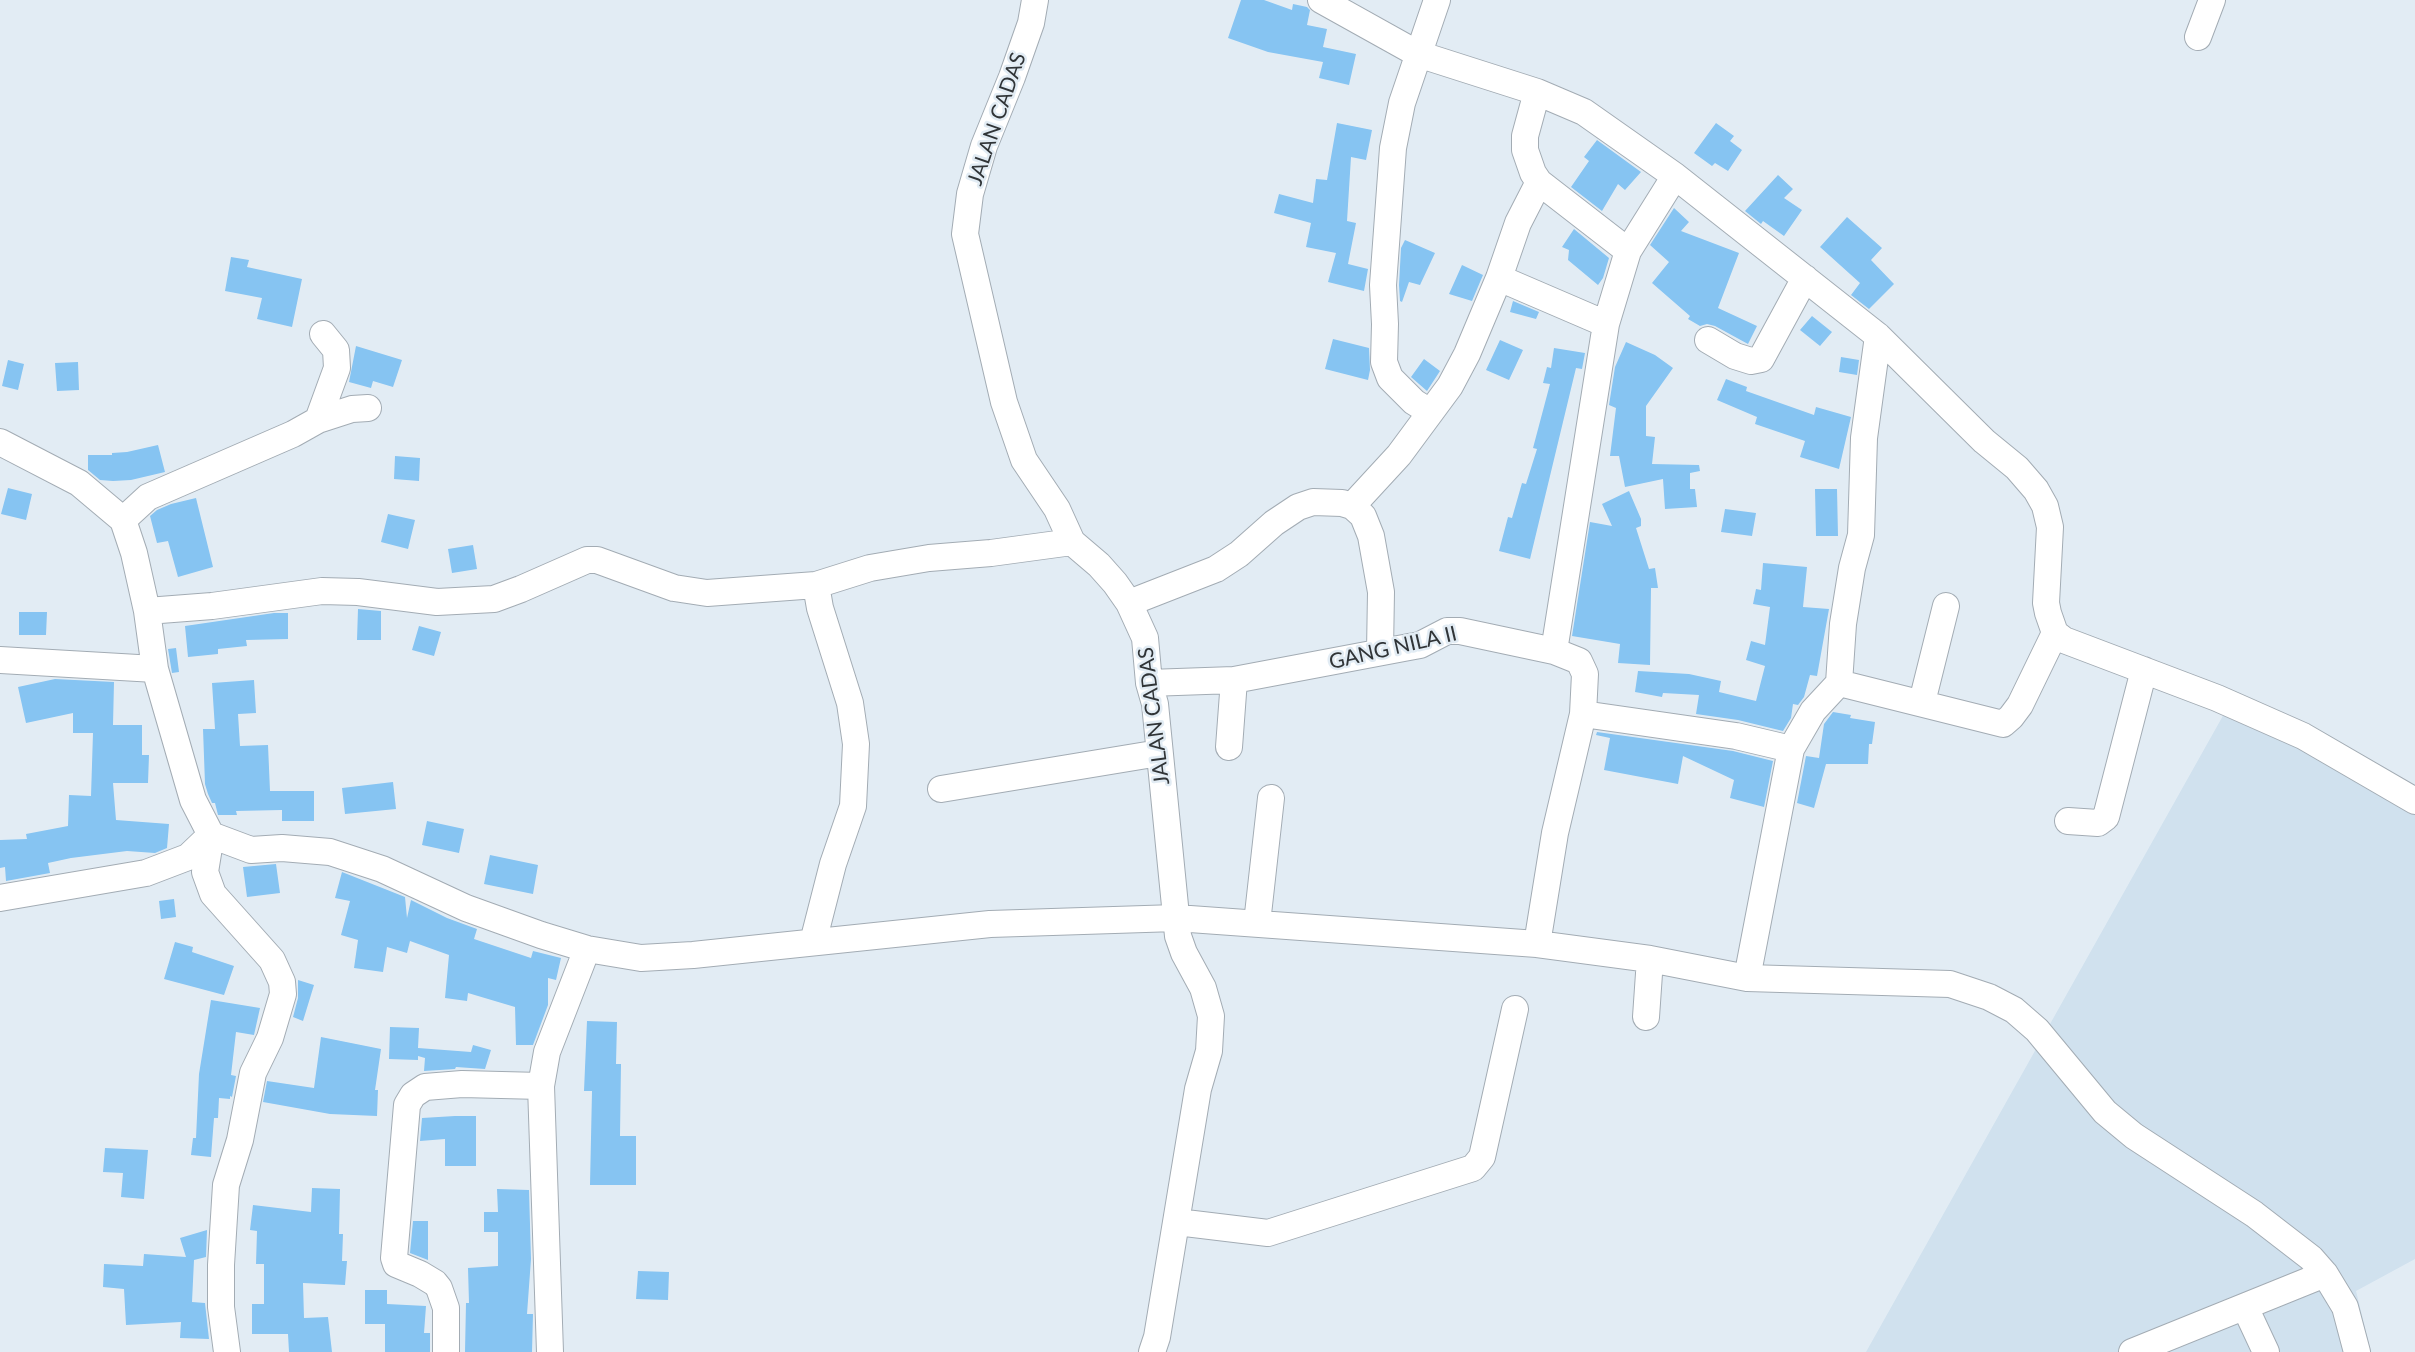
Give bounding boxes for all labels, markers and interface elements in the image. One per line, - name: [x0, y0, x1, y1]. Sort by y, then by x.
- street label: JALAN CADAS: [963, 49, 1031, 189]
- street label: GANG NILA II: [1327, 621, 1459, 675]
- street label: JALAN CADAS: [1133, 646, 1175, 786]

